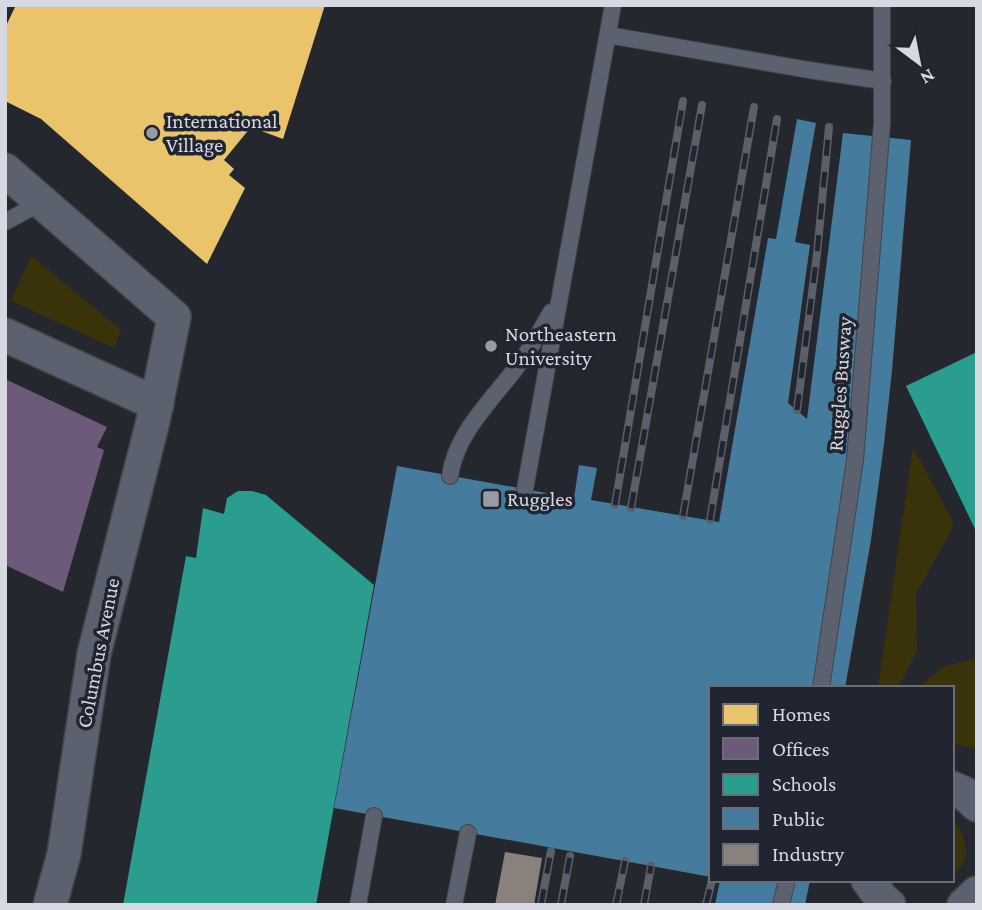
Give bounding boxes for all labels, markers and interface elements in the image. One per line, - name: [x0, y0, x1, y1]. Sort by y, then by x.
- north arrow: [884, 28, 954, 98]
- text: N: [917, 65, 939, 89]
- place label: International Village: [166, 109, 278, 157]
- marker: International Village: [144, 125, 160, 141]
- street label: Ruggles Busway: [823, 315, 857, 452]
- place label: Northeastern University: [505, 322, 617, 370]
- marker: Northeastern University: [483, 338, 499, 354]
- place label: Ruggles: [507, 487, 573, 511]
- marker: Ruggles: [481, 489, 501, 509]
- street label: Columbus Avenue: [72, 576, 124, 730]
- legend: [709, 686, 954, 882]
- text: Homes: [772, 702, 831, 726]
- text: Offices: [772, 737, 830, 761]
- text: Schools: [772, 772, 836, 796]
- text: Public: [772, 807, 824, 831]
- text: Industry: [772, 842, 845, 866]

